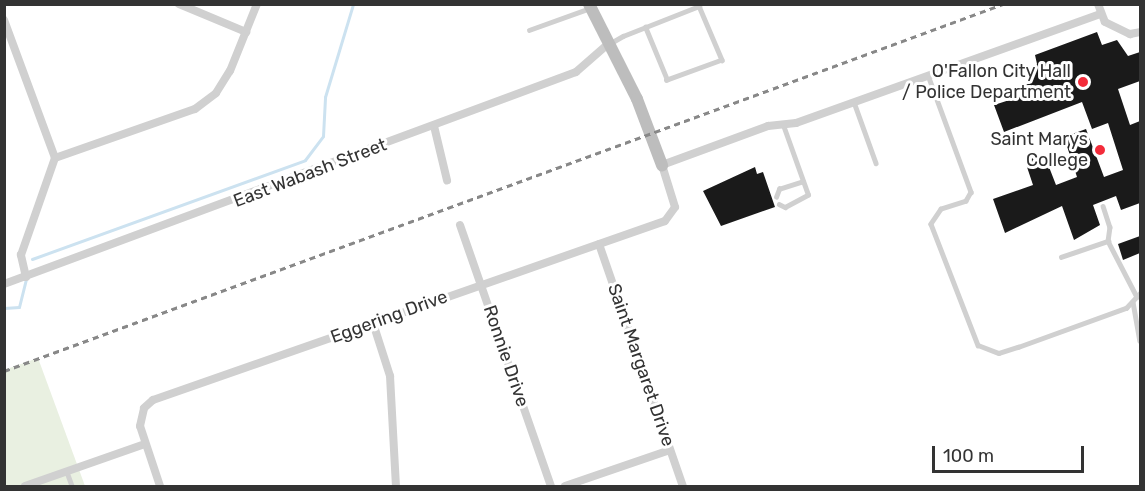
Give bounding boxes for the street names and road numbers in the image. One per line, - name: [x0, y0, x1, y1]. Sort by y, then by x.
- street label: East Wabash Street: [230, 134, 390, 212]
- street label: Saint Margaret Drive: [603, 281, 679, 449]
- street label: Eggering Drive: [328, 286, 450, 348]
- street label: Ronnie Drive: [479, 302, 533, 410]

